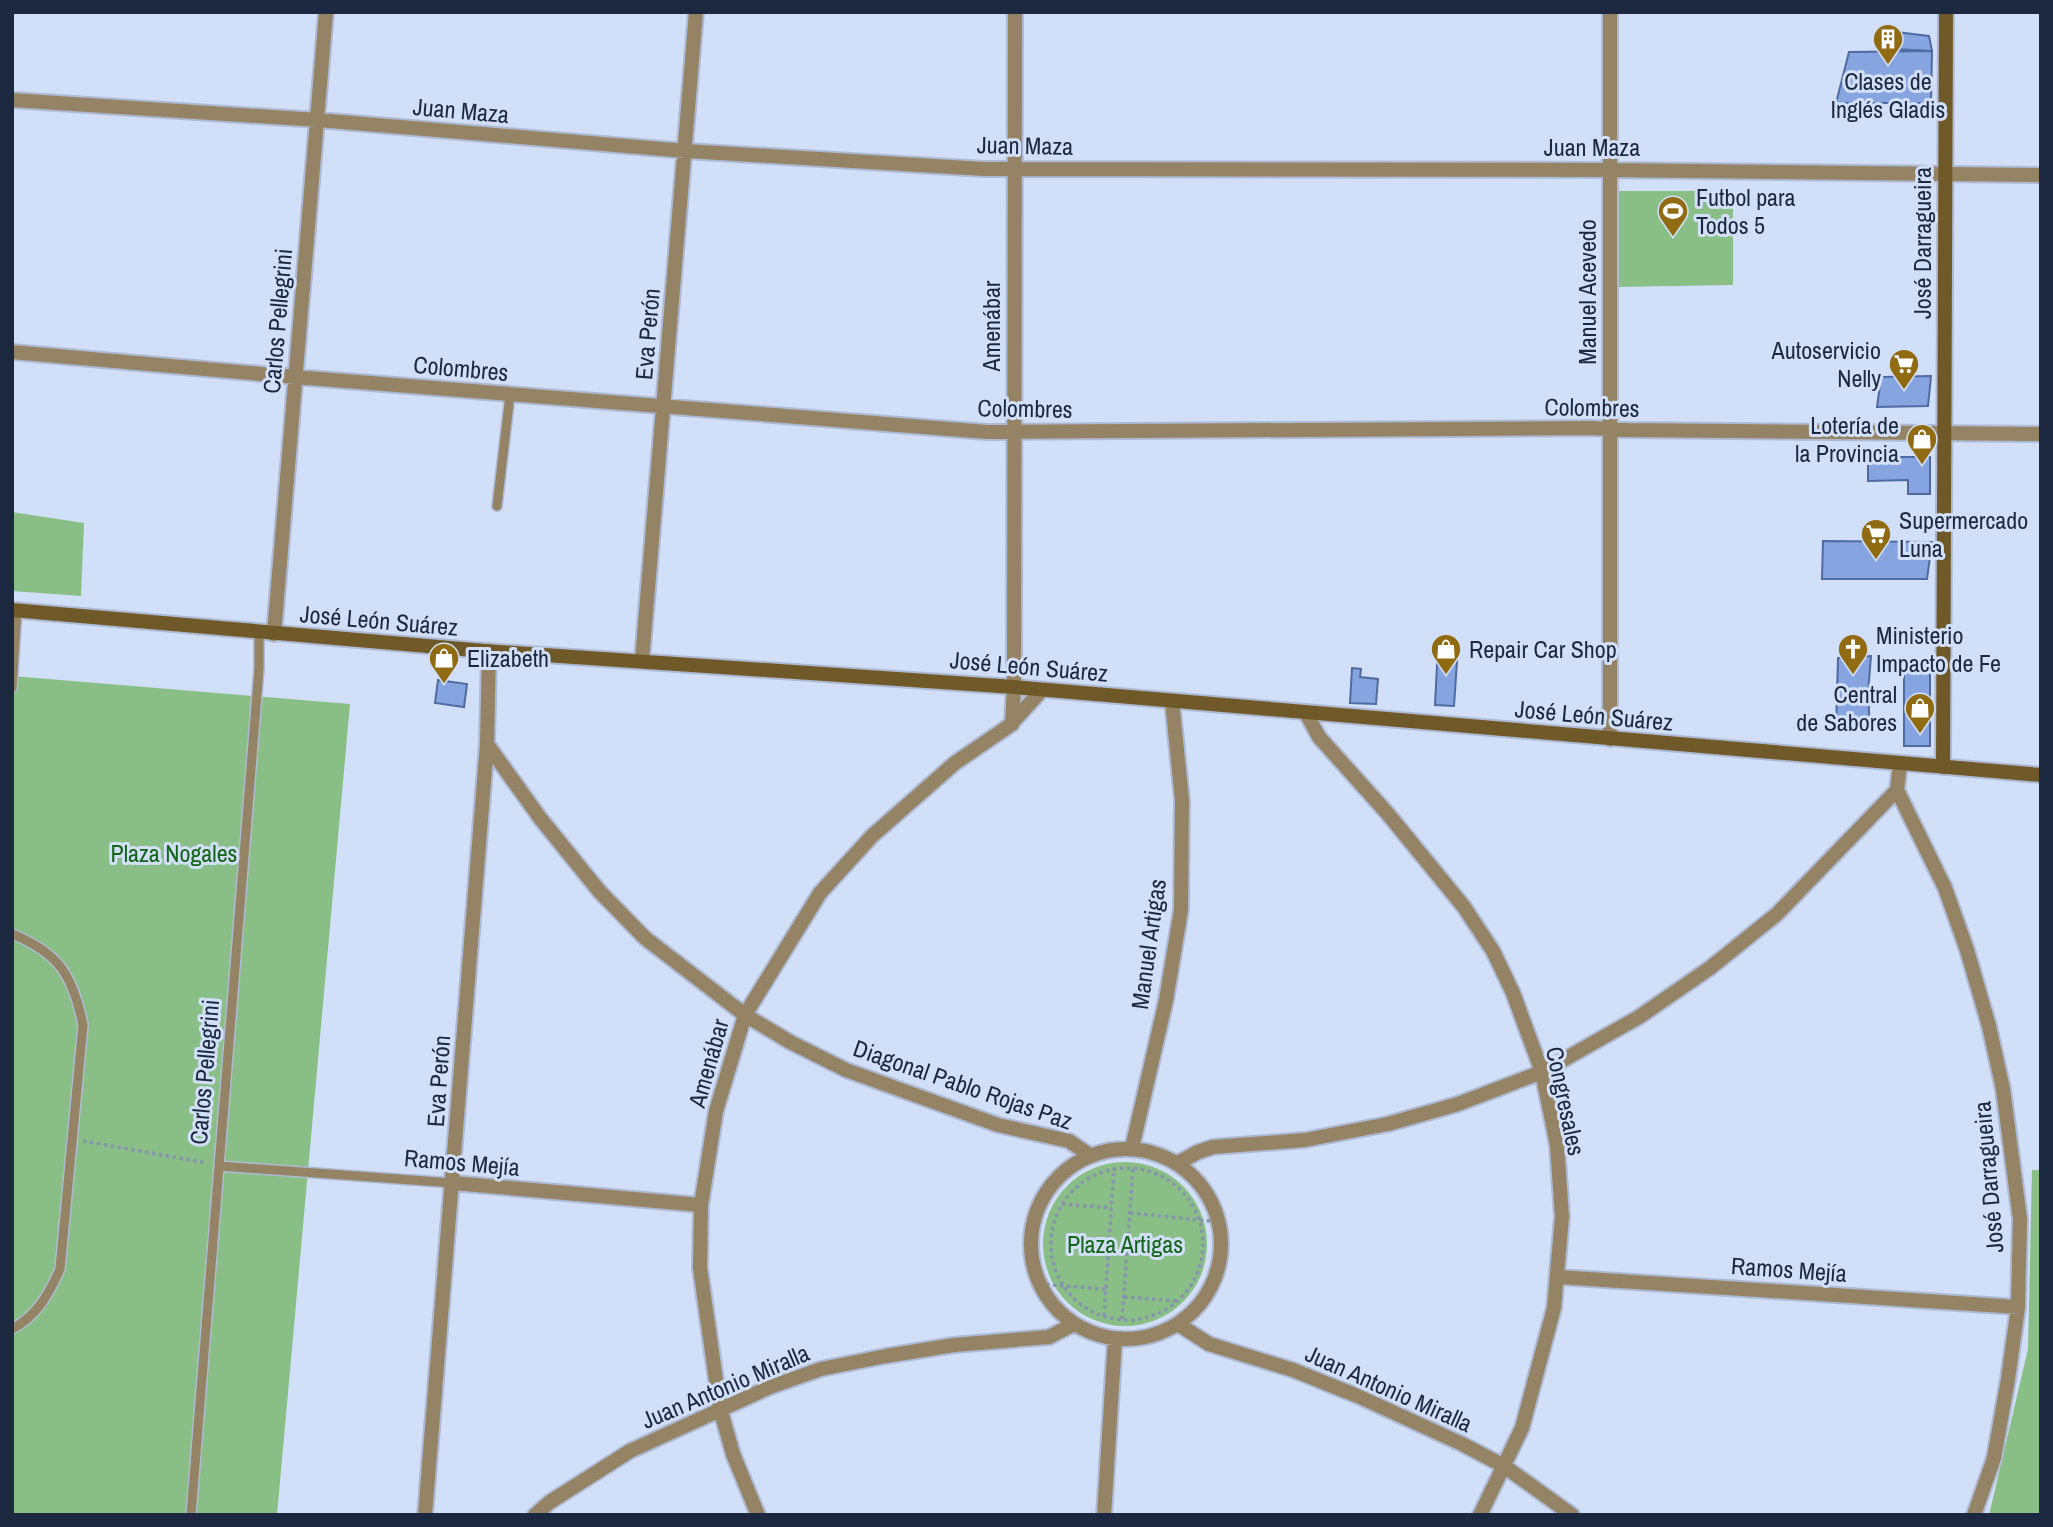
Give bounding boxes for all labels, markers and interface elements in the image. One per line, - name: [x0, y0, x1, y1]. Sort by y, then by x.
- building icon: Clases de Inglés Gladis: [1871, 22, 1905, 66]
- place label: Clases de Inglés Gladis: [1831, 65, 1945, 125]
- street label: Juan Maza: [412, 90, 510, 130]
- street label: Juan Maza: [977, 128, 1073, 162]
- street label: Juan Maza: [1544, 131, 1640, 163]
- street label: José Darragueira: [1906, 167, 1938, 319]
- place label: Futbol para Todos 5: [1696, 181, 1796, 241]
- sports icon: Futbol para Todos 5: [1656, 194, 1690, 238]
- street label: Manuel Acevedo: [1571, 219, 1603, 365]
- street label: Carlos Pellegrini: [255, 247, 299, 395]
- street label: Amenábar: [975, 280, 1007, 372]
- street label: Eva Perón: [627, 287, 667, 381]
- place label: Autoservicio Nelly: [1771, 334, 1881, 394]
- supermarket icon: Autoservicio Nelly: [1887, 347, 1921, 391]
- street label: Colombres: [412, 348, 510, 388]
- street label: Colombres: [1544, 390, 1640, 424]
- street label: Colombres: [977, 391, 1073, 425]
- place label: Lotería de la Provincia: [1795, 409, 1899, 469]
- shop icon: Lotería de la Provincia: [1905, 422, 1939, 466]
- place label: Supermercado Luna: [1899, 504, 2028, 564]
- supermarket icon: Supermercado Luna: [1859, 517, 1893, 561]
- street label: José León Suárez: [299, 597, 460, 643]
- place label: Ministerio Impacto de Fe: [1876, 619, 2001, 679]
- shop icon: Repair Car Shop: [1429, 632, 1463, 676]
- church icon: Ministerio Impacto de Fe: [1836, 632, 1870, 676]
- place label: Repair Car Shop: [1469, 633, 1617, 665]
- shop icon: Elizabeth: [427, 641, 461, 685]
- place label: Elizabeth: [467, 642, 549, 674]
- street label: José León Suárez: [949, 643, 1110, 689]
- place label: Central de Sabores: [1796, 678, 1897, 738]
- shop icon: Central de Sabores: [1903, 691, 1937, 735]
- street label: José León Suárez: [1514, 692, 1675, 738]
- park label: Plaza Nogales: [111, 837, 237, 869]
- street label: Manuel Artigas: [1123, 877, 1173, 1011]
- street label: Carlos Pellegrini: [182, 998, 226, 1146]
- street label: Amenábar: [680, 1015, 736, 1112]
- street label: Diagonal Pablo Rojas Paz: [849, 1031, 1077, 1137]
- street label: Eva Perón: [419, 1034, 457, 1128]
- street label: Congresales: [1539, 1044, 1593, 1158]
- street label: José Darragueira: [1965, 1100, 2011, 1254]
- street label: Ramos Mejía: [403, 1141, 521, 1183]
- park label: Plaza Artigas: [1067, 1228, 1183, 1260]
- street label: Ramos Mejía: [1730, 1249, 1848, 1289]
- street label: Juan Antonio Miralla: [636, 1336, 814, 1436]
- street label: Juan Antonio Miralla: [1301, 1337, 1478, 1439]

